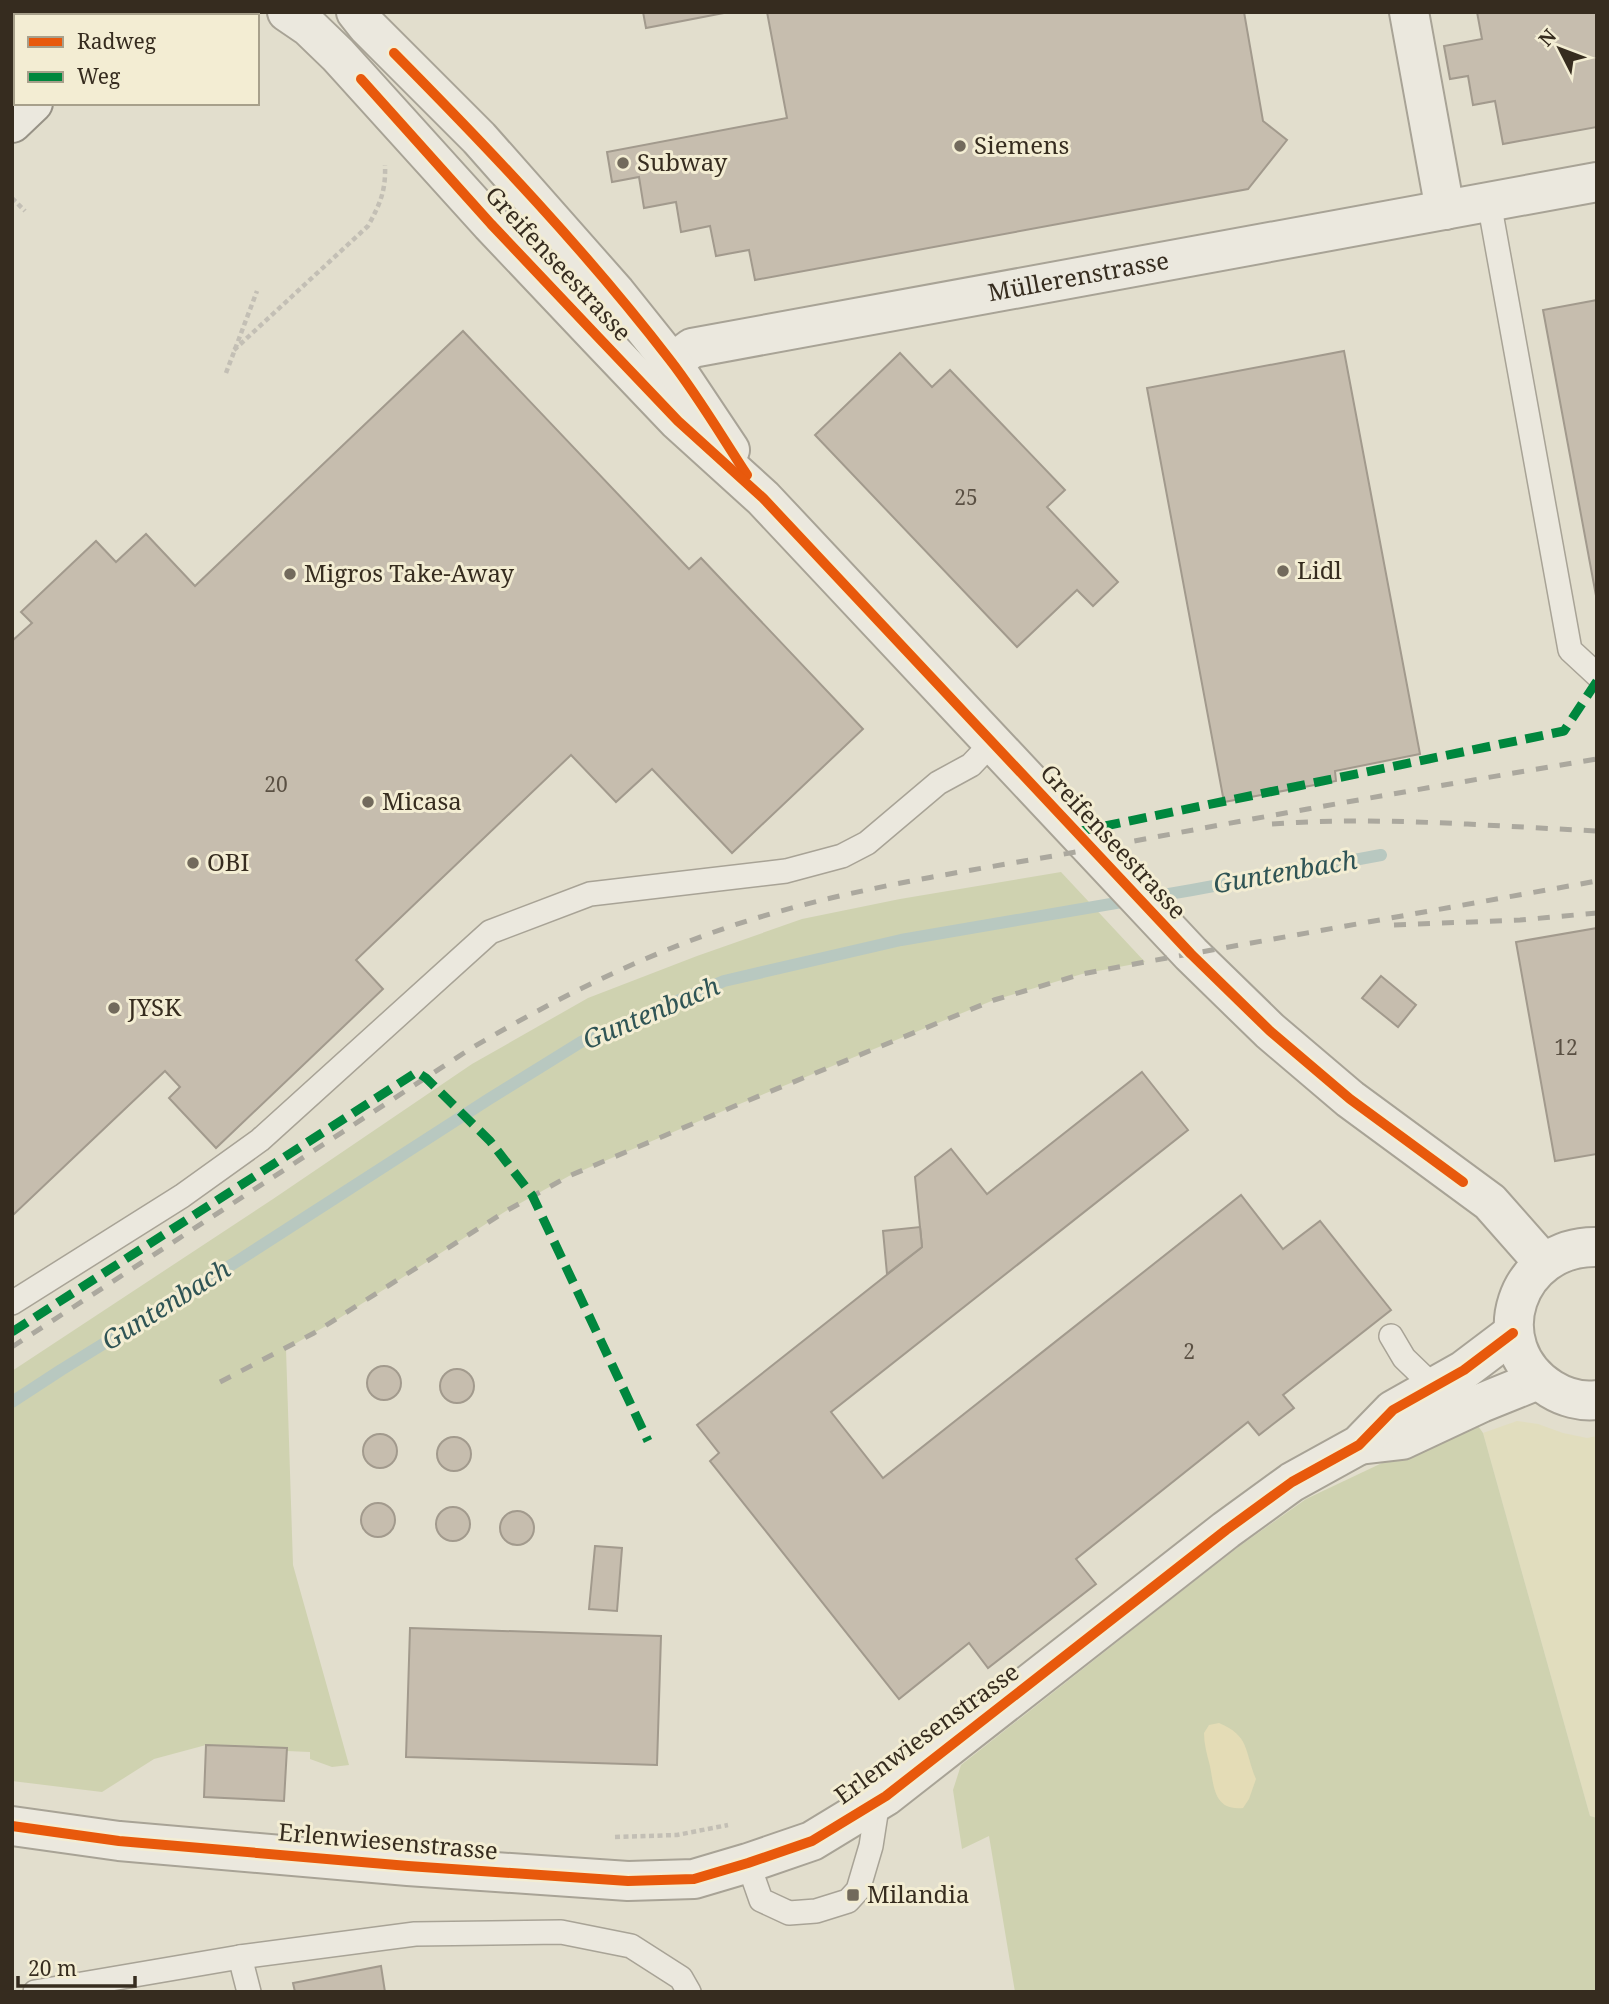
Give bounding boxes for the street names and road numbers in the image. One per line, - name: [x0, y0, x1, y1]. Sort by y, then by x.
- street label: Greifenseestrasse: [479, 178, 640, 348]
- street label: Müllerenstrasse: [985, 243, 1171, 308]
- street label: Greifenseestrasse: [1034, 756, 1195, 926]
- street label: Erlenwiesenstrasse: [827, 1655, 1025, 1811]
- street label: Erlenwiesenstrasse: [277, 1814, 499, 1867]

